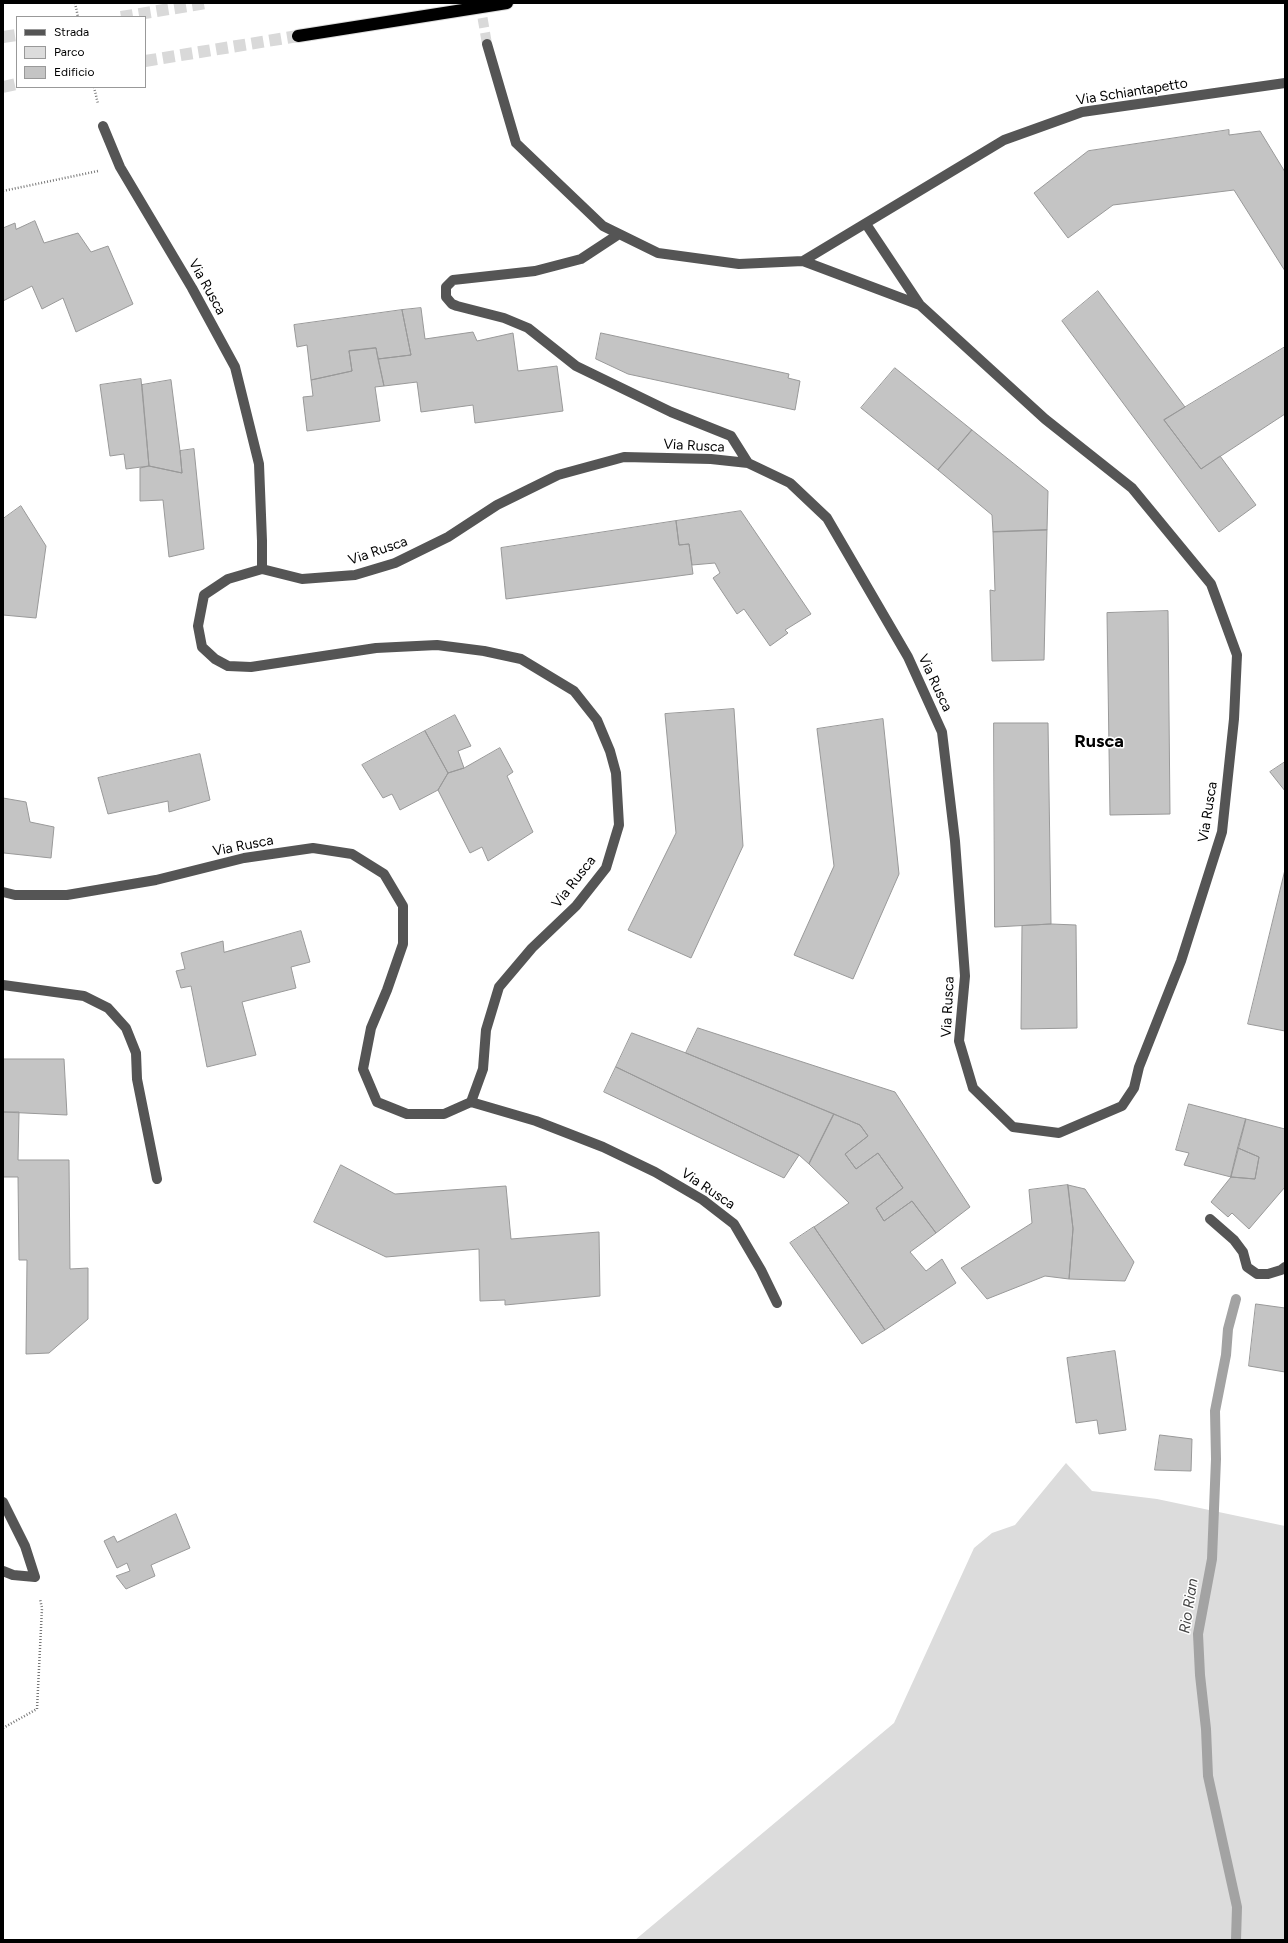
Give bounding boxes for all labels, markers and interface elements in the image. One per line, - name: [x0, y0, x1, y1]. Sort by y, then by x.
- legend: [16, 16, 146, 88]
- text: Strada: [54, 25, 89, 39]
- text: Parco: [54, 45, 84, 59]
- text: Edificio: [54, 65, 94, 79]
- street label: Via Schiantapetto: [1075, 75, 1189, 109]
- street label: Via Rusca: [185, 256, 229, 318]
- street label: Via Rusca: [663, 436, 725, 456]
- street label: Via Rusca: [346, 533, 410, 569]
- street label: Via Rusca: [914, 652, 956, 714]
- district label: Rusca: [1074, 731, 1124, 753]
- street label: Via Rusca: [1195, 780, 1221, 844]
- street label: Via Rusca: [211, 832, 275, 860]
- street label: Via Rusca: [548, 853, 600, 911]
- street label: Via Rusca: [938, 976, 958, 1038]
- street label: Via Rusca: [678, 1165, 738, 1213]
- water label: Rio Rian: [1176, 1577, 1202, 1635]

